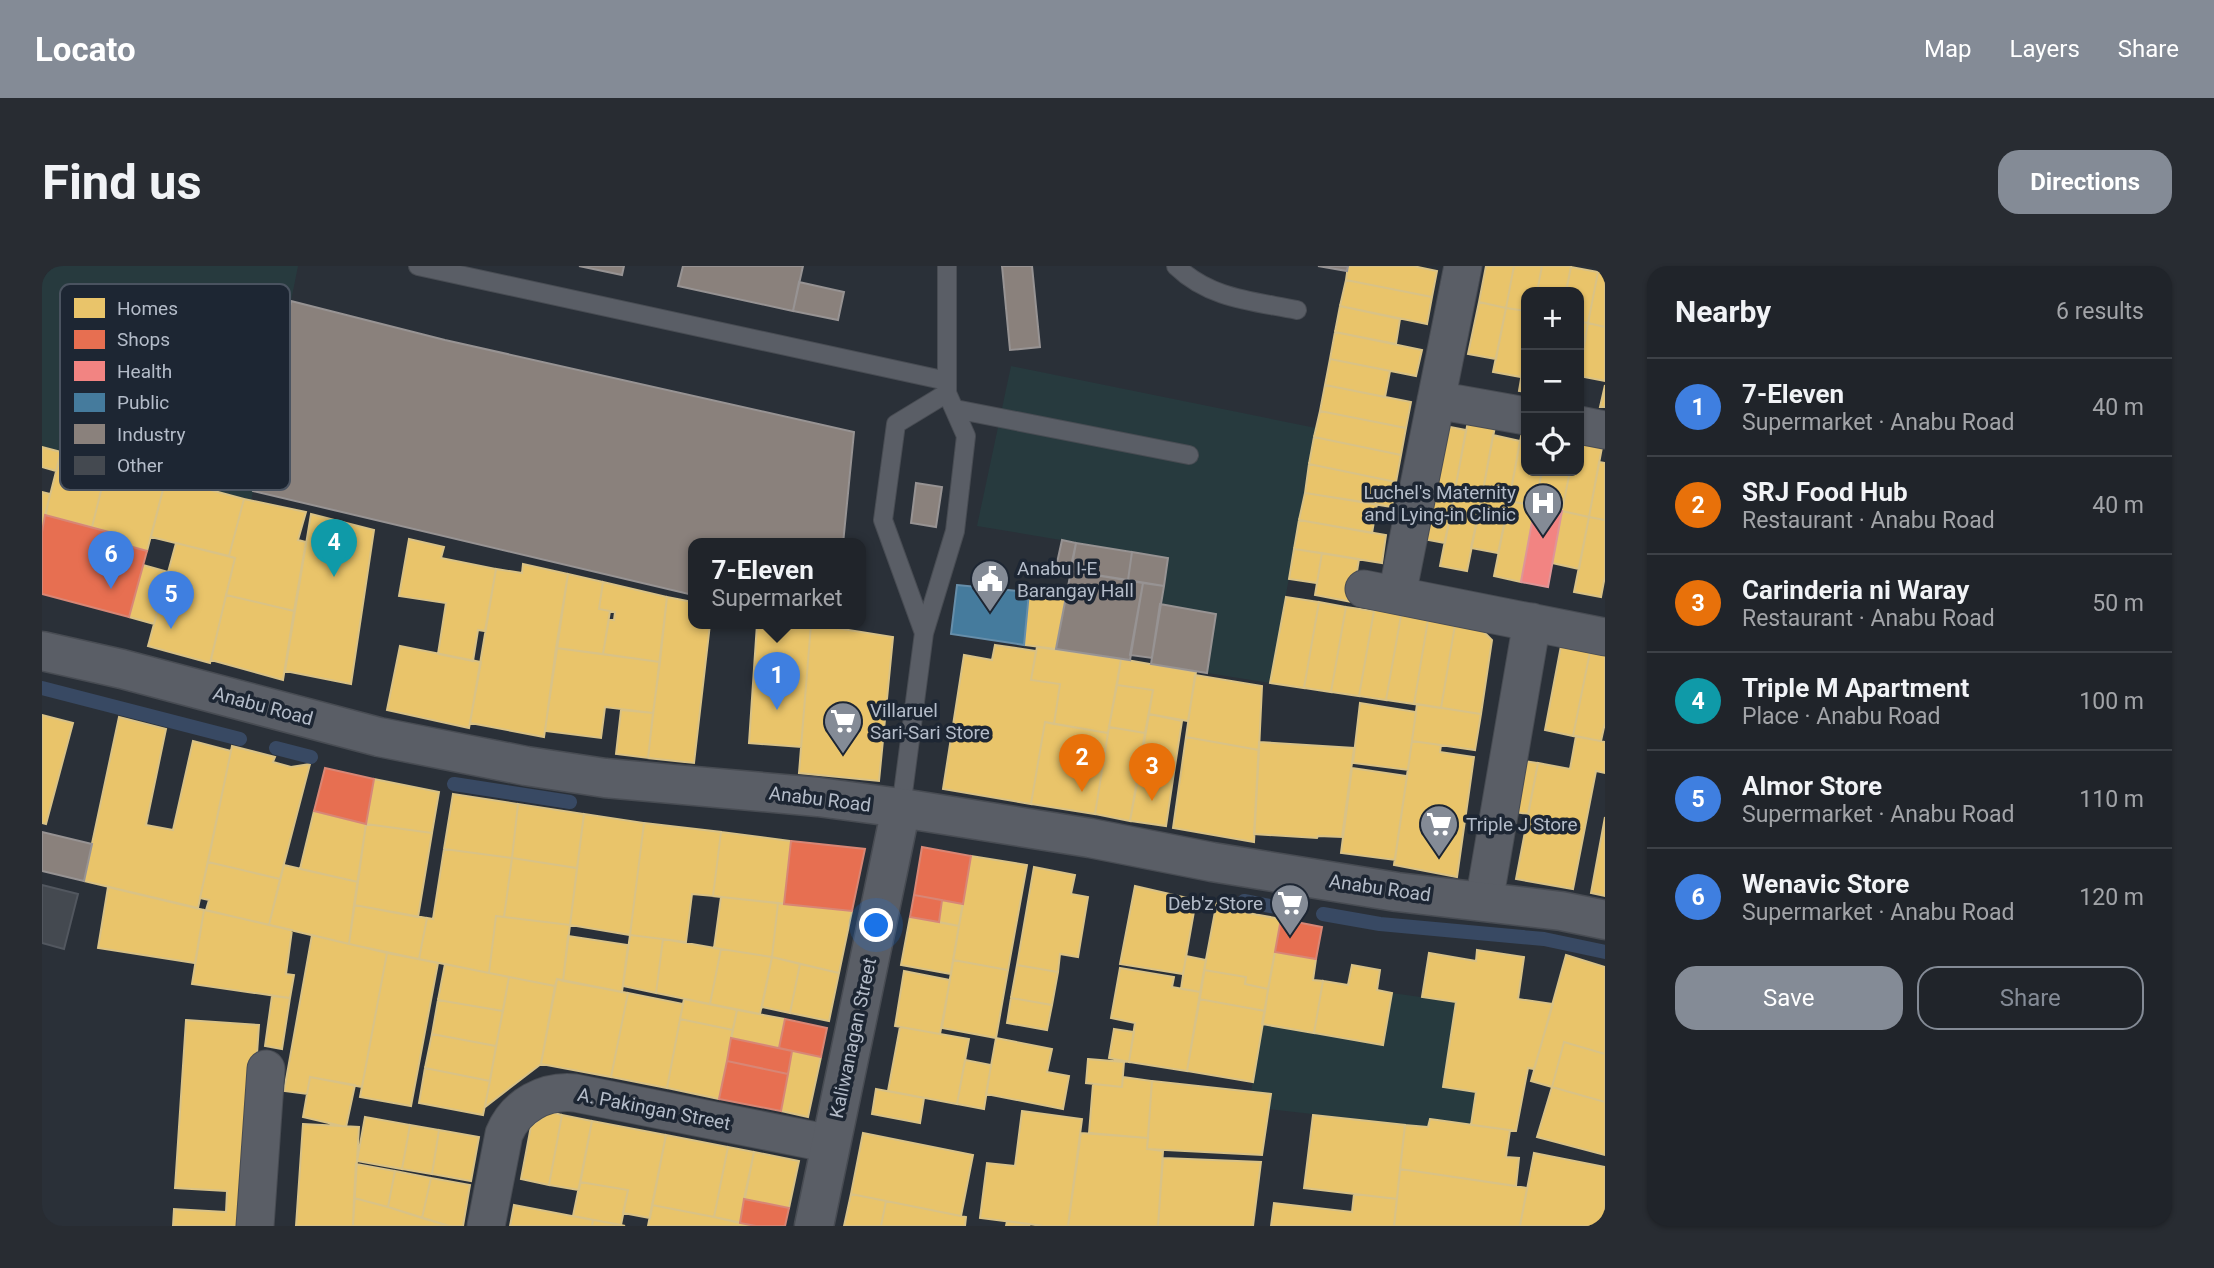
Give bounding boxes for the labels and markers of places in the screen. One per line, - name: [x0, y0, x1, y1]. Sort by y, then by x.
- place label: Luchel's Maternity and Lying-in Clinic: [1364, 481, 1516, 526]
- hospital icon: Luchel's Maternity and Lying-in Clinic: [1522, 482, 1564, 537]
- pin: 4: [311, 519, 357, 577]
- pin: 6: [88, 531, 134, 589]
- place label: Anabu I-E Barangay Hall: [1017, 557, 1134, 602]
- public building icon: Anabu I-E Barangay Hall: [969, 558, 1011, 613]
- pin: 5: [148, 571, 194, 629]
- pin: 1: [754, 652, 800, 710]
- place label: Villaruel Sari-Sari Store: [870, 699, 990, 744]
- supermarket icon: Villaruel Sari-Sari Store: [822, 700, 864, 755]
- pin: 2: [1059, 734, 1105, 792]
- pin: 3: [1129, 743, 1175, 801]
- supermarket icon: Triple J Store: [1418, 803, 1460, 858]
- place label: Triple J Store: [1466, 813, 1577, 836]
- supermarket icon: Deb'z Store: [1269, 882, 1311, 937]
- place label: Deb'z Store: [1168, 892, 1263, 915]

